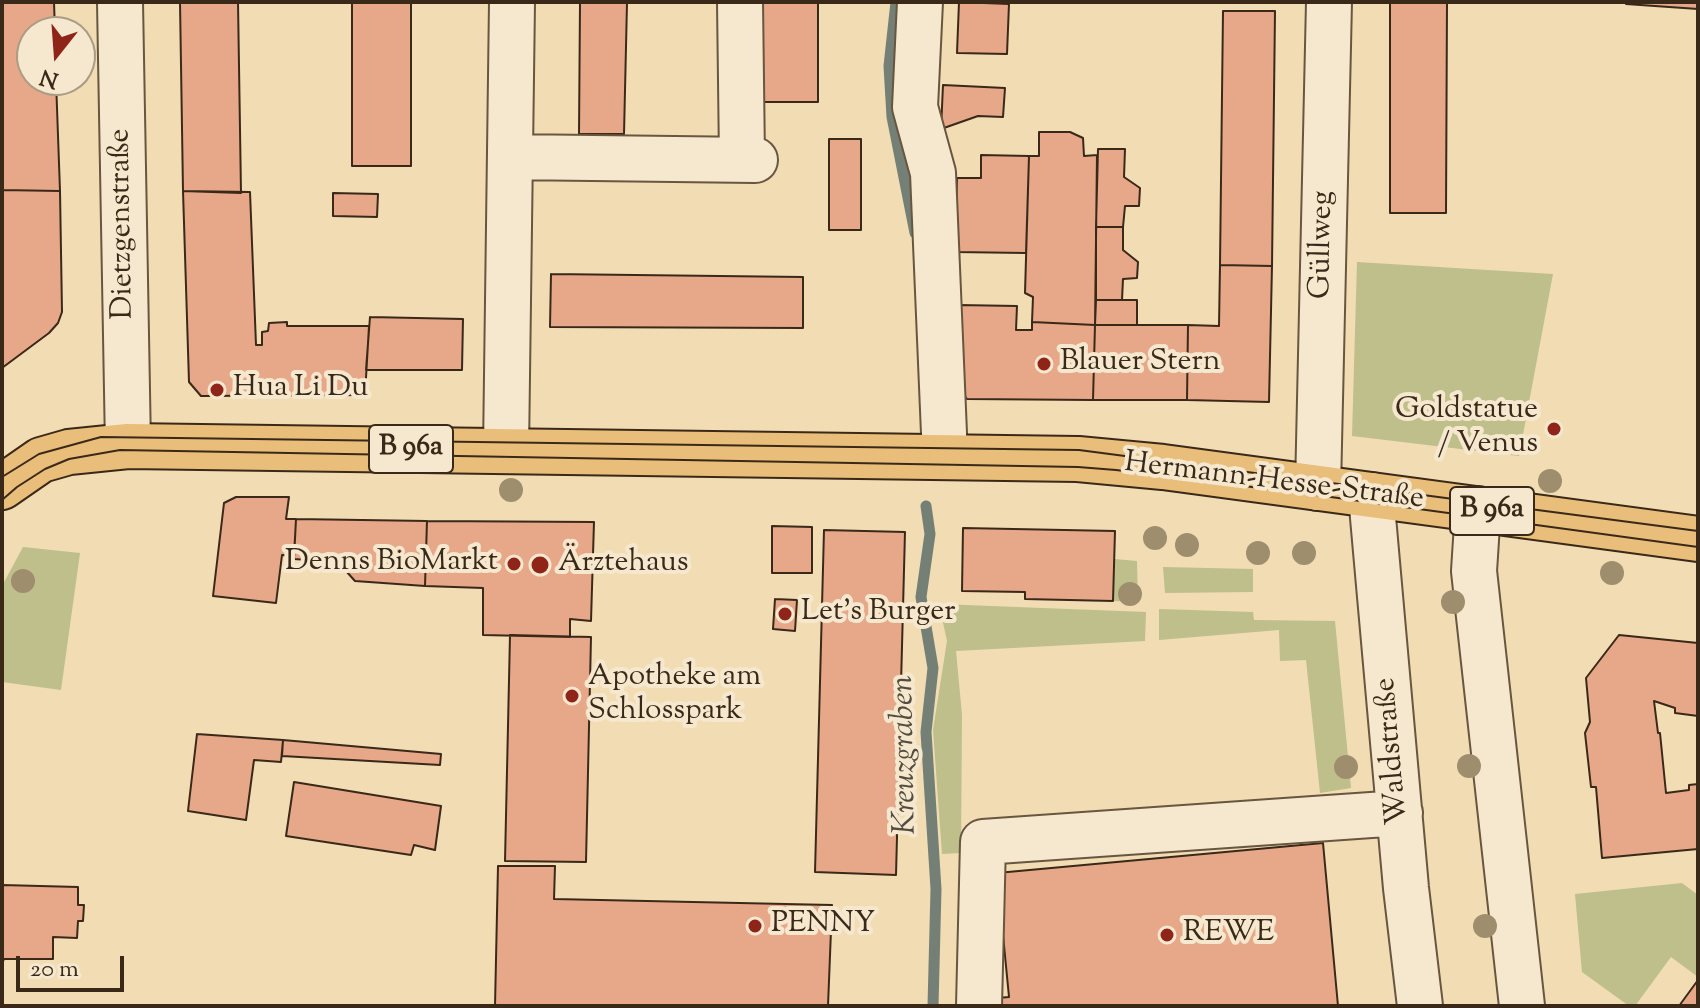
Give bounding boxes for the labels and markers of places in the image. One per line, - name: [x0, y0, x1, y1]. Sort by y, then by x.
- place label: Blauer Stern: [1060, 346, 1221, 382]
- marker: Blauer Stern: [1035, 355, 1053, 373]
- place label: Hua Li Du: [233, 372, 368, 408]
- marker: Hua Li Du: [208, 381, 226, 399]
- place label: Goldstatue / Venus: [1395, 394, 1538, 464]
- marker: Goldstatue / Venus: [1545, 420, 1563, 438]
- place label: Denns BioMarkt: [285, 546, 498, 582]
- place label: Ärztehaus: [558, 547, 689, 583]
- marker: Ärztehaus: [529, 554, 551, 576]
- marker: Denns BioMarkt: [505, 555, 523, 573]
- place label: Let's Burger: [801, 596, 956, 632]
- marker: Let's Burger: [776, 605, 794, 623]
- place label: Apotheke am Schlosspark: [588, 661, 761, 732]
- marker: Apotheke am Schlosspark: [563, 687, 581, 705]
- place label: PENNY: [771, 908, 875, 944]
- marker: PENNY: [746, 917, 764, 935]
- place label: REWE: [1183, 917, 1274, 953]
- marker: REWE: [1158, 926, 1176, 944]

